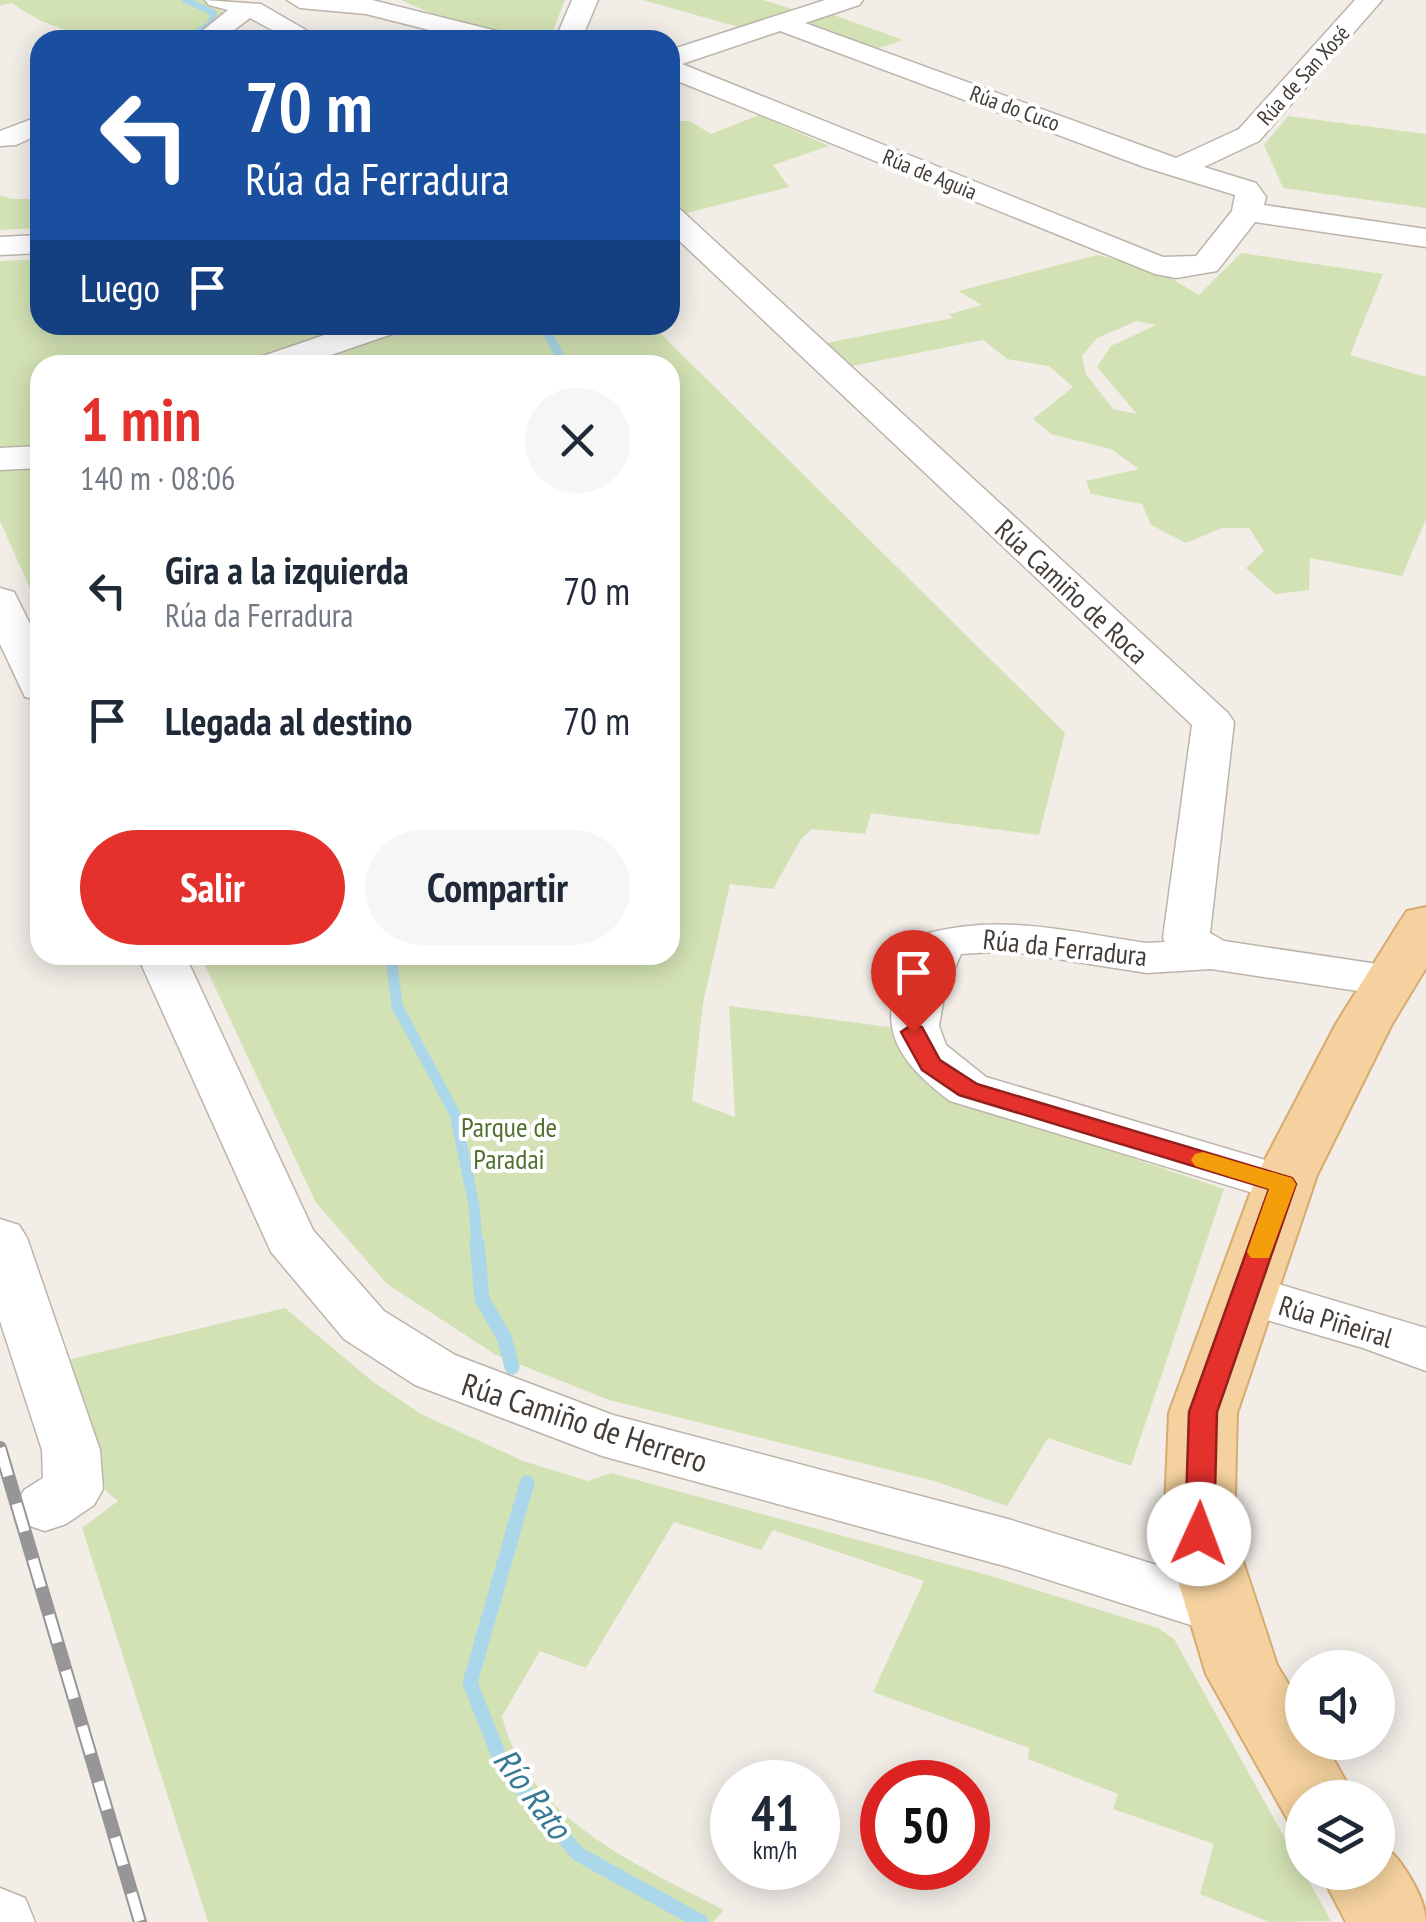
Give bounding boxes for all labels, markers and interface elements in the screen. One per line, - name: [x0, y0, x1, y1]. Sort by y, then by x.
- street label: Rúa de San Xosé: [1251, 19, 1355, 131]
- text: 70 m: [245, 61, 373, 151]
- icon: left: [80, 70, 210, 200]
- street label: Rúa do Cuco: [966, 79, 1064, 137]
- street label: Rúa de Aguia: [879, 142, 981, 206]
- text: Rúa da Ferradura: [245, 149, 510, 207]
- icon: arrive: [180, 260, 235, 315]
- text: Luego: [80, 263, 160, 312]
- text: 1 min: [80, 380, 201, 458]
- button: close: [525, 388, 630, 493]
- text: 140 m · 08:06: [80, 457, 235, 499]
- street label: Rúa Camiño de Roca: [988, 511, 1156, 671]
- text: Gira a la izquierda: [165, 545, 409, 594]
- icon: left: [80, 563, 135, 618]
- text: 70 m: [563, 566, 630, 615]
- text: Rúa da Ferradura: [165, 594, 353, 636]
- icon: arrive: [80, 693, 135, 748]
- text: Llegada al destino: [165, 696, 412, 745]
- text: 70 m: [563, 696, 630, 745]
- button: Salir: [80, 830, 345, 945]
- button: Compartir: [365, 830, 630, 945]
- street label: Rúa da Ferradura: [981, 920, 1149, 974]
- pin: [871, 930, 956, 1033]
- icon: arrive: [886, 945, 941, 1000]
- park label: Parque de Paradai: [461, 1108, 557, 1177]
- street label: Rúa Piñeiral: [1275, 1286, 1398, 1356]
- street label: Rúa Camiño de Herrero: [457, 1362, 713, 1482]
- position arrow: [1147, 1482, 1251, 1586]
- map controls: [1285, 1650, 1395, 1890]
- button: sound: [1285, 1650, 1395, 1760]
- water label: Río Rato: [484, 1738, 584, 1850]
- speed limit sign: 50: [860, 1760, 990, 1890]
- text: 41: [751, 1780, 799, 1845]
- button: layers: [1285, 1780, 1395, 1890]
- text: km/h: [753, 1834, 797, 1866]

